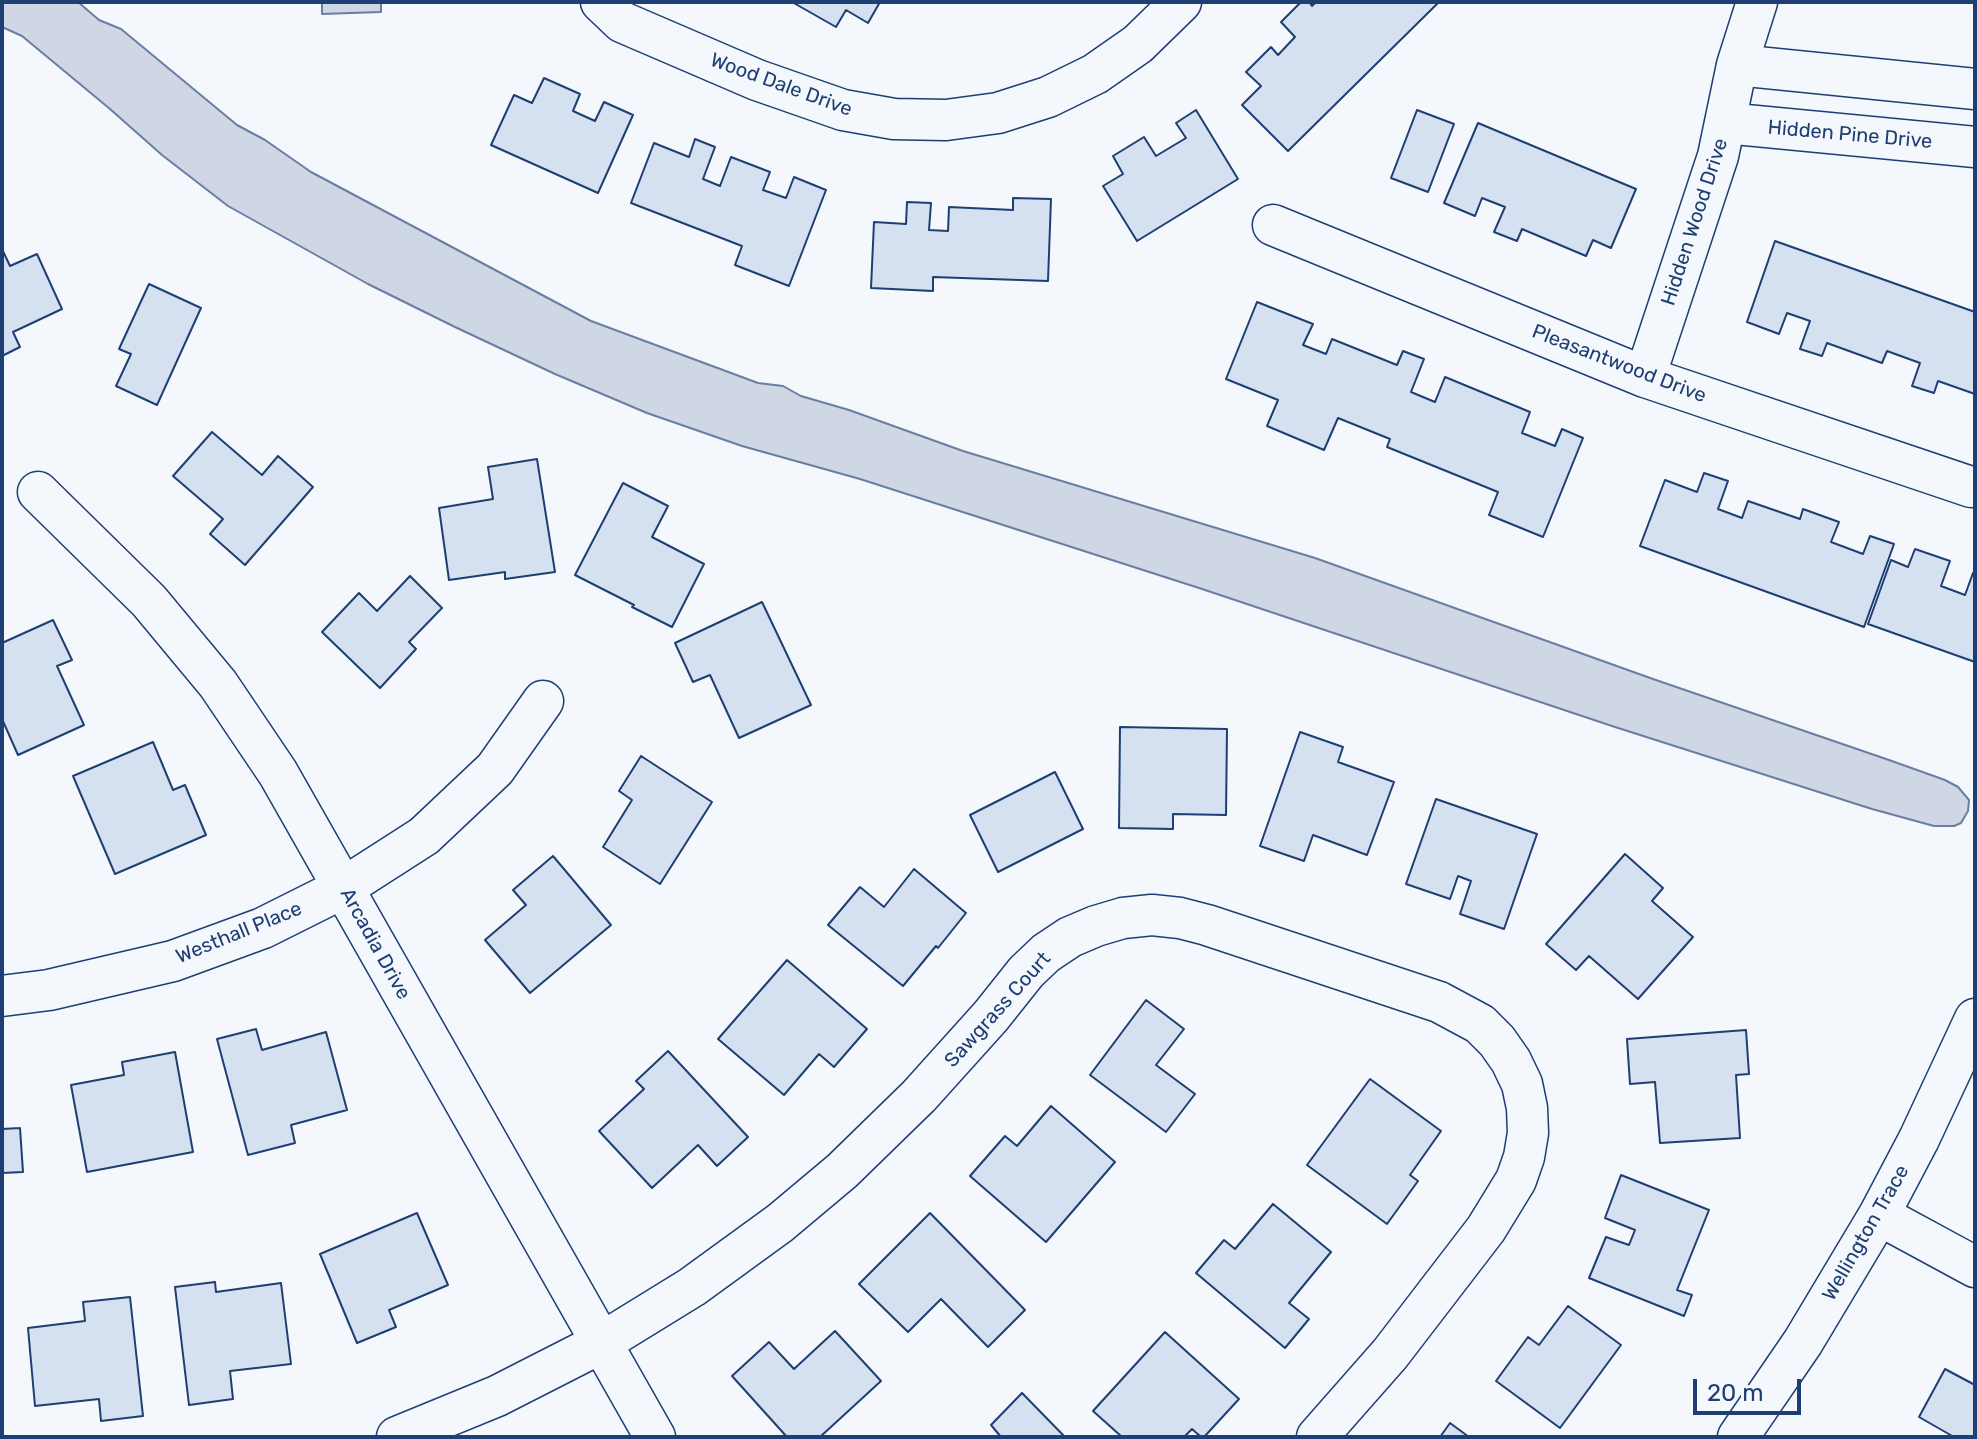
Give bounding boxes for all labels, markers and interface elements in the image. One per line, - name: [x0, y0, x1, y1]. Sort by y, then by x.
- street label: Wood Dale Drive: [707, 48, 855, 122]
- street label: Hidden Pine Drive: [1767, 116, 1933, 154]
- street label: Hidden Wood Drive: [1657, 135, 1733, 309]
- street label: Pleasantwood Drive: [1529, 320, 1709, 408]
- street label: Arcadia Drive: [335, 884, 415, 1004]
- street label: Westhall Place: [173, 897, 305, 969]
- street label: Sawgrass Court: [940, 947, 1056, 1073]
- street label: Wellington Trace: [1818, 1161, 1914, 1305]
- scale bar: [1697, 1363, 1805, 1413]
- text: 20 m: [1707, 1379, 1764, 1407]

